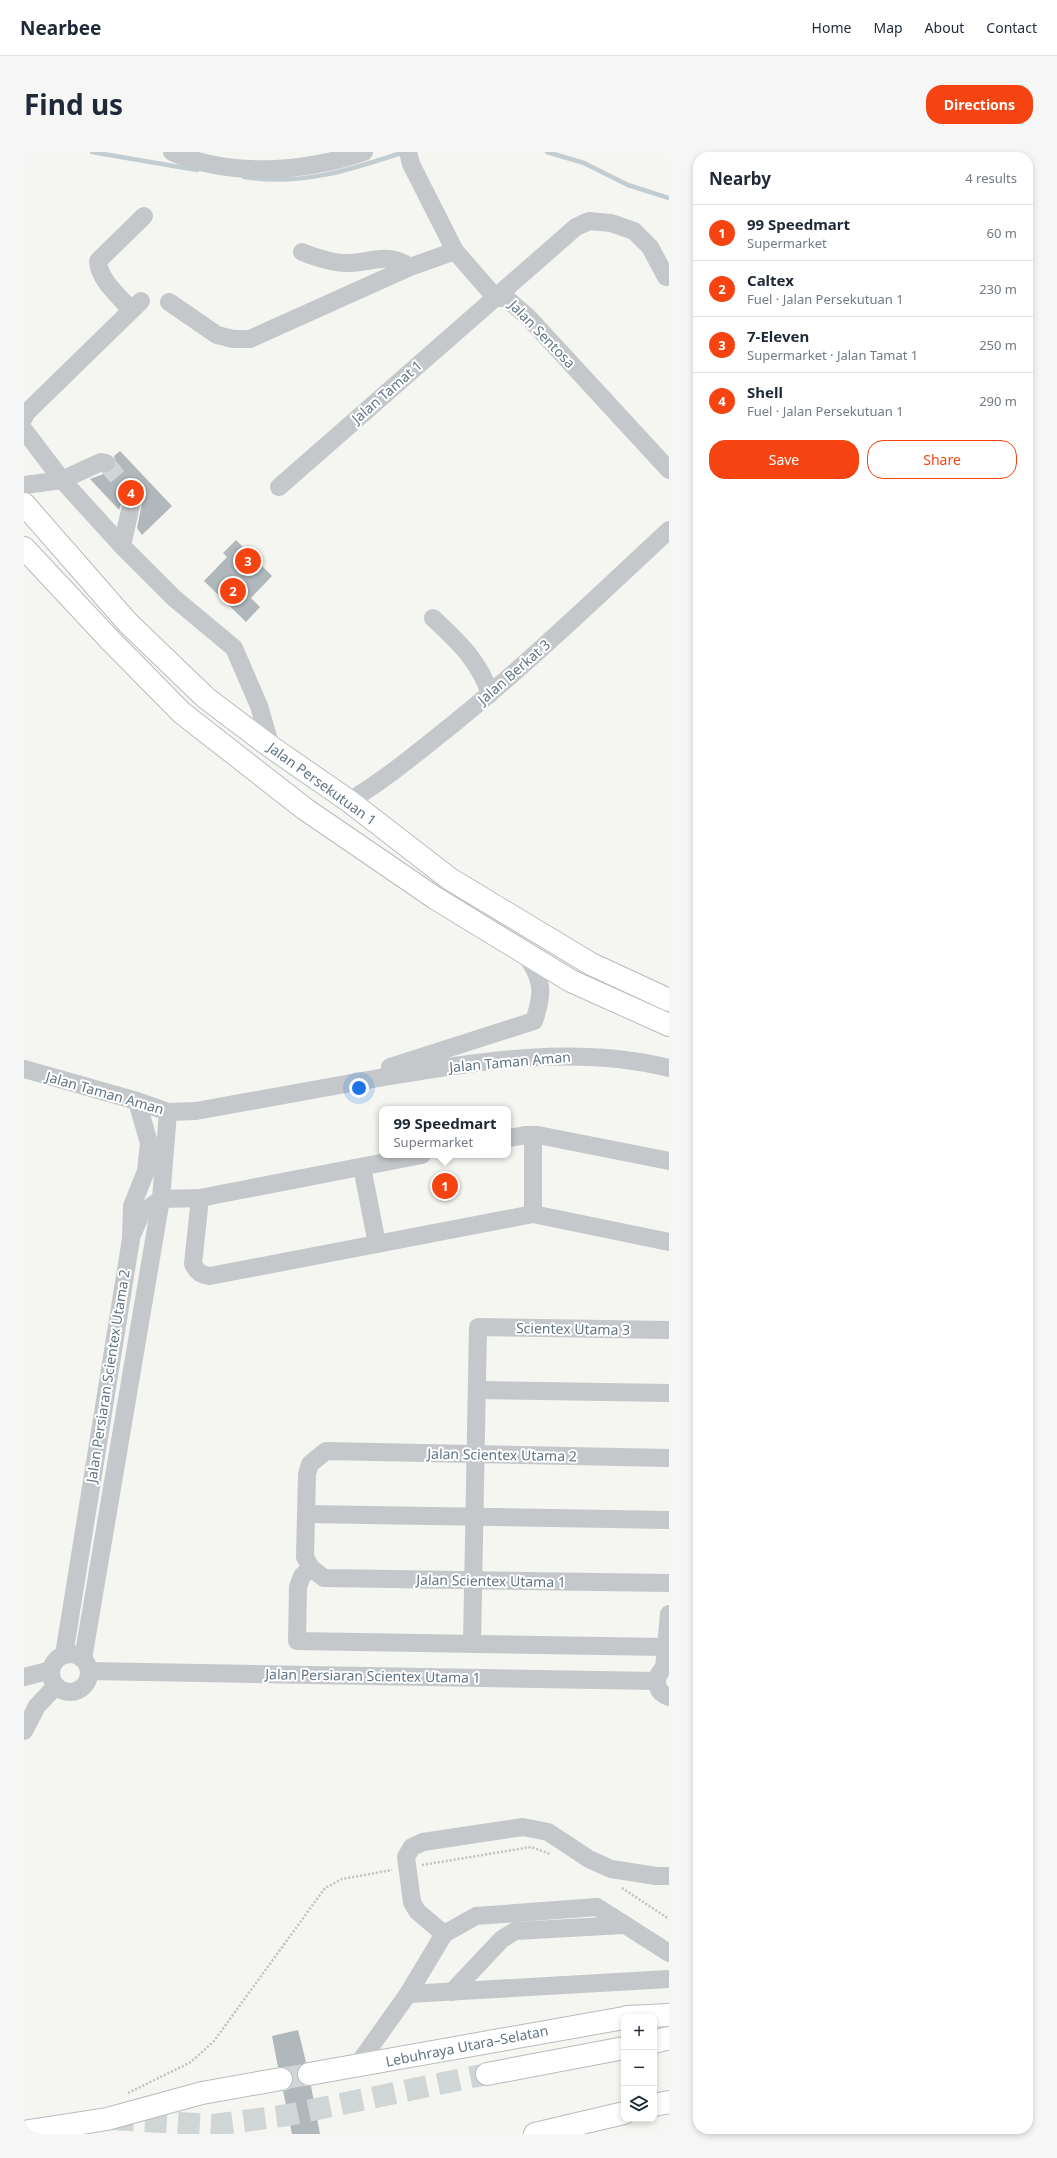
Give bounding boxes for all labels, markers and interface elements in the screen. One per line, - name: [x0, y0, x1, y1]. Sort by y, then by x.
- text: Nearbee: [20, 15, 101, 41]
- text: Home: [812, 18, 851, 37]
- text: Map: [873, 18, 903, 37]
- text: About: [925, 18, 964, 37]
- text: Contact: [986, 18, 1037, 37]
- text: Find us: [24, 85, 123, 123]
- button: Directions: [926, 85, 1033, 124]
- text: Nearby: [709, 167, 771, 190]
- text: 4 results: [965, 169, 1017, 187]
- text: 99 Speedmart: [747, 214, 850, 234]
- text: 1: [718, 224, 726, 242]
- text: 60 m: [987, 224, 1017, 242]
- text: Supermarket: [747, 234, 827, 252]
- text: Caltex: [747, 270, 794, 290]
- text: 2: [718, 280, 726, 298]
- text: 230 m: [979, 280, 1017, 298]
- text: Fuel · Jalan Persekutuan 1: [747, 290, 904, 308]
- street label: Jalan Sentosa: [504, 294, 580, 372]
- text: 7-Eleven: [747, 326, 809, 346]
- text: 3: [718, 336, 726, 354]
- text: 250 m: [979, 336, 1017, 354]
- text: Supermarket · Jalan Tamat 1: [747, 346, 918, 364]
- street label: Jalan Tamat 1: [346, 356, 426, 429]
- text: Shell: [747, 382, 783, 402]
- text: 4: [718, 392, 726, 410]
- text: 290 m: [979, 392, 1017, 410]
- text: Fuel · Jalan Persekutuan 1: [747, 402, 904, 420]
- button: Save: [709, 440, 859, 479]
- button: Share: [867, 440, 1017, 479]
- pin: 4: [118, 478, 144, 508]
- pin: 3: [235, 546, 261, 576]
- pin: 2: [220, 576, 246, 606]
- street label: Jalan Berkat 3: [472, 635, 554, 710]
- street label: Jalan Persekutuan 1: [262, 736, 381, 830]
- street label: Jalan Taman Aman: [447, 1047, 571, 1076]
- street label: Jalan Taman Aman: [42, 1066, 166, 1118]
- your location: [349, 1078, 369, 1098]
- popup: [379, 1106, 511, 1158]
- text: 99 Speedmart: [393, 1113, 497, 1133]
- text: Supermarket: [393, 1133, 473, 1151]
- pin: 1: [432, 1171, 458, 1201]
- street label: Jalan Persiaran Scientex Utama 2: [81, 1268, 134, 1486]
- street label: Scientex Utama 3: [516, 1318, 630, 1339]
- street label: Jalan Scientex Utama 2: [425, 1444, 577, 1465]
- street label: Jalan Scientex Utama 1: [414, 1570, 566, 1591]
- street label: Jalan Persiaran Scientex Utama 1: [263, 1664, 481, 1687]
- map controls: [621, 2014, 657, 2122]
- button: +: [621, 2014, 657, 2050]
- street label: Lebuhraya Utara–Selatan: [384, 2020, 550, 2071]
- button: −: [621, 2050, 657, 2086]
- button: layers: [621, 2086, 657, 2122]

